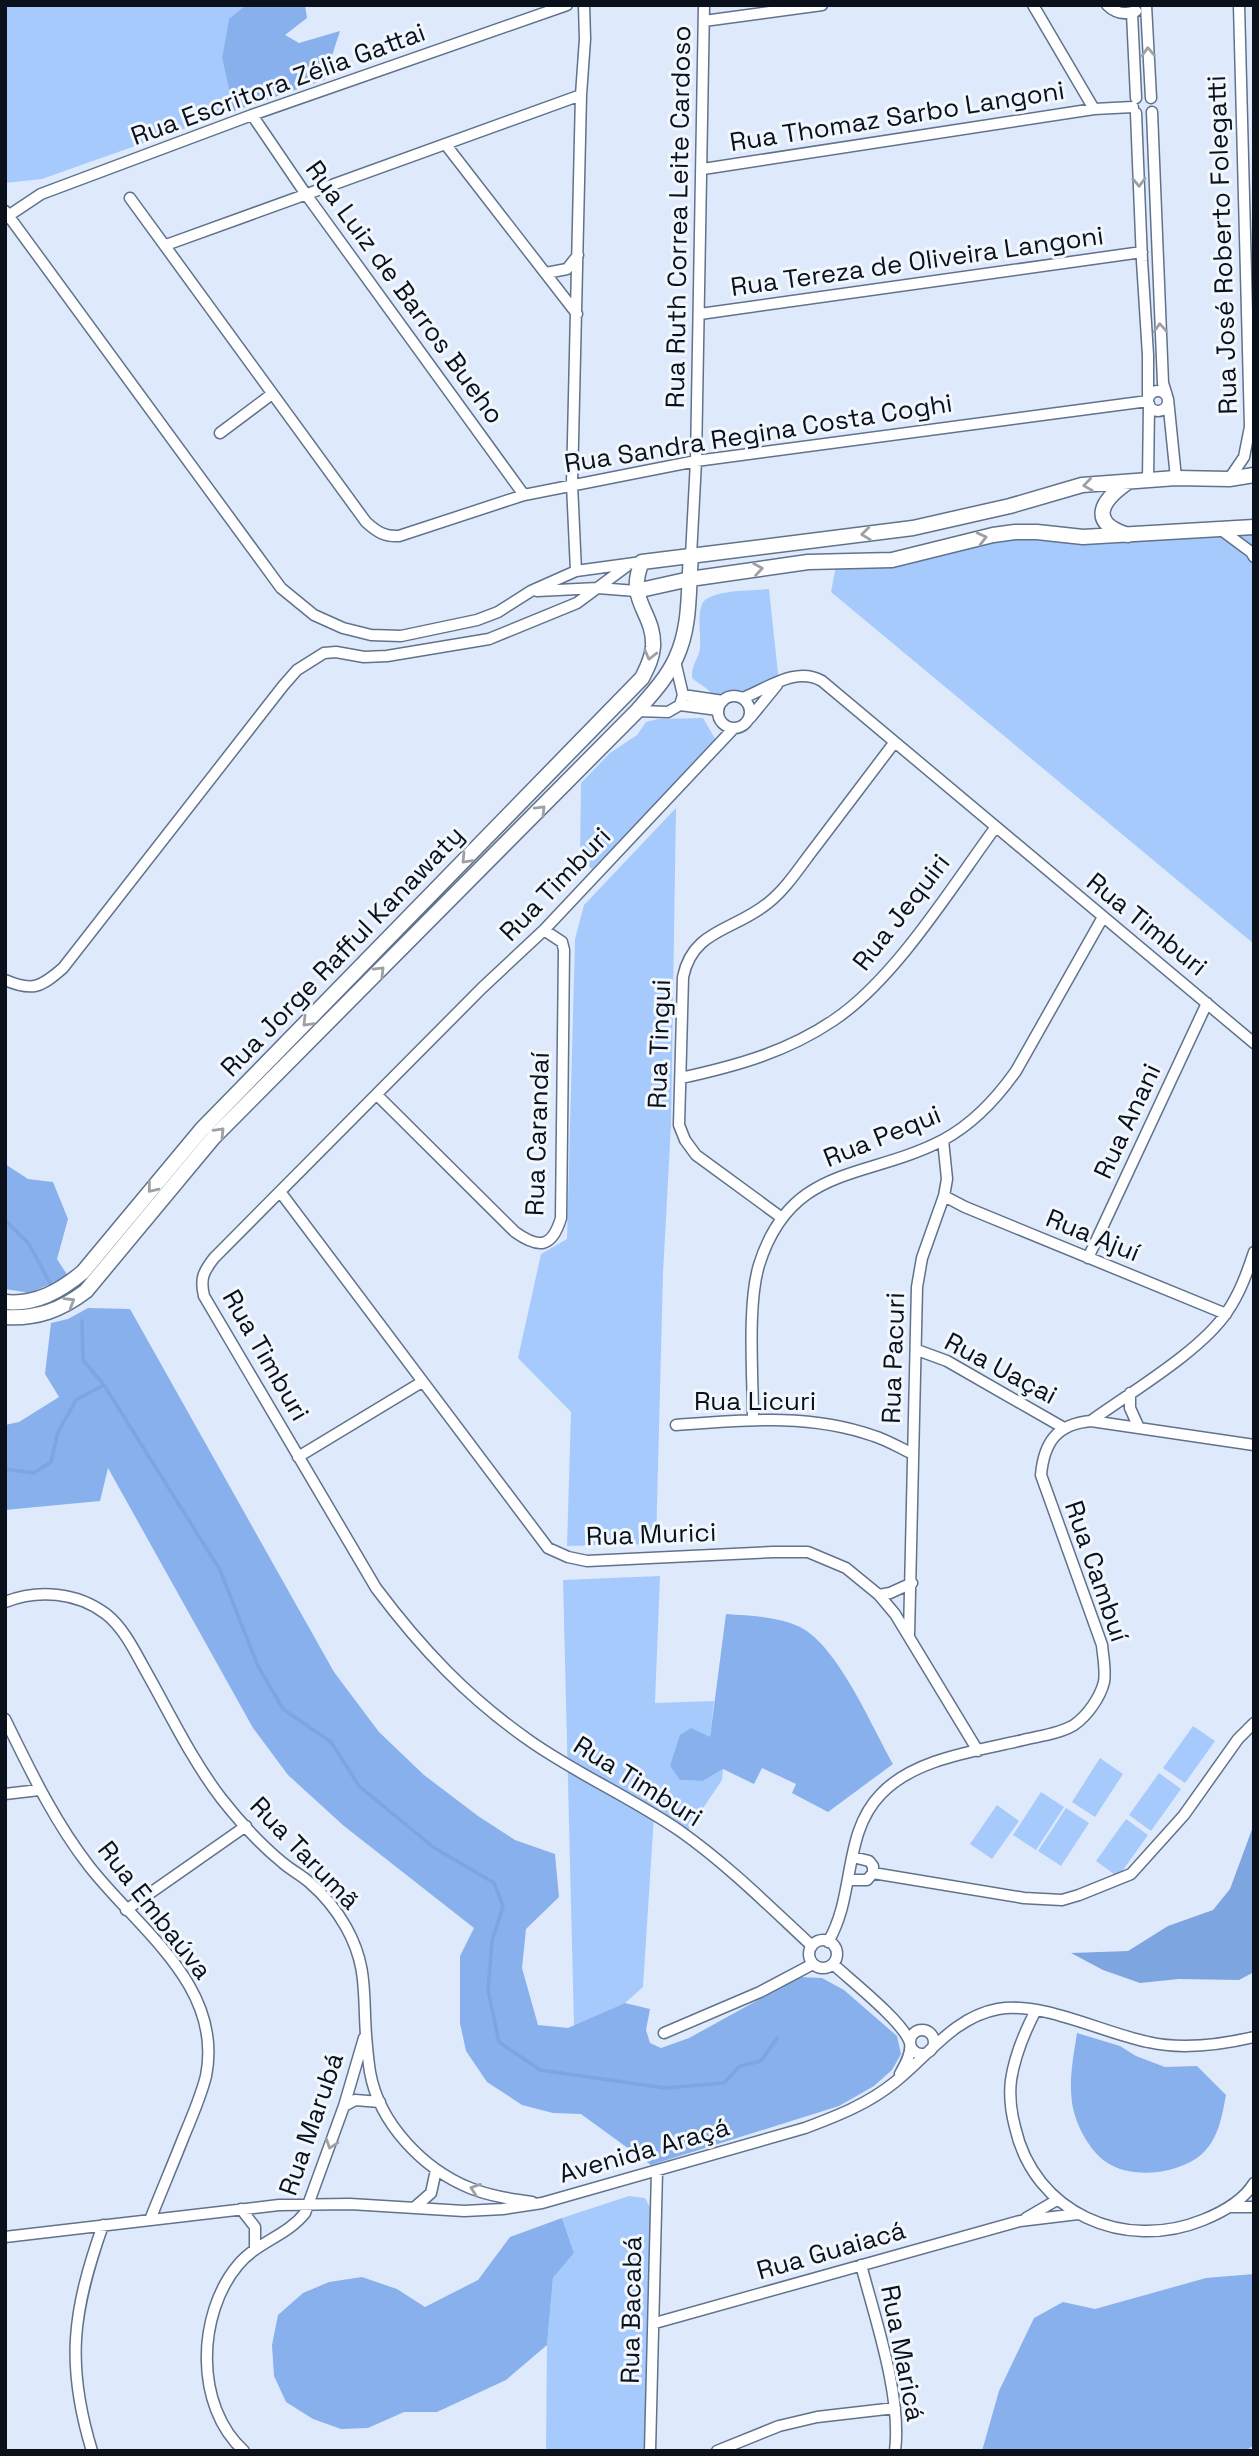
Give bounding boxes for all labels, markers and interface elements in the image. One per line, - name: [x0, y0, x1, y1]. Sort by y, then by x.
- street label: Rua Escritora Zélia Gattai: [126, 15, 430, 153]
- street label: Rua Ruth Correa Leite Cardoso: [658, 25, 698, 409]
- one-way arrow: [1141, 46, 1156, 57]
- street label: Rua Thomaz Sarbo Langoni: [727, 73, 1067, 159]
- street label: Rua José Roberto Folegatti: [1199, 75, 1245, 415]
- street label: Rua Luiz de Barros Bueho: [298, 154, 512, 430]
- one-way arrow: [1131, 176, 1146, 187]
- street label: Rua Tereza de Oliveira Langoni: [728, 218, 1106, 304]
- one-way arrow: [1153, 322, 1168, 333]
- street label: Rua Sandra Regina Costa Coghi: [562, 386, 954, 480]
- one-way arrow: [1082, 478, 1094, 493]
- one-way arrow: [860, 526, 872, 541]
- one-way arrow: [976, 532, 988, 546]
- one-way arrow: [752, 562, 764, 577]
- one-way arrow: [644, 649, 658, 661]
- one-way arrow: [533, 805, 546, 818]
- street label: Rua Jorge Rafful Kanawaty: [213, 818, 471, 1084]
- street label: Rua Timburi: [492, 820, 618, 948]
- street label: Rua Jequiri: [845, 847, 957, 977]
- one-way arrow: [462, 851, 475, 864]
- street label: Rua Timburi: [1080, 865, 1214, 983]
- one-way arrow: [372, 966, 385, 979]
- street label: Rua Tingui: [640, 979, 678, 1109]
- one-way arrow: [303, 1014, 316, 1027]
- street label: Rua Carandaí: [517, 1051, 557, 1216]
- street label: Rua Anani: [1086, 1058, 1168, 1184]
- street label: Rua Pequi: [818, 1097, 946, 1175]
- one-way arrow: [211, 1127, 224, 1140]
- one-way arrow: [148, 1179, 160, 1192]
- street label: Rua Ajuí: [1041, 1201, 1146, 1269]
- street label: Rua Timburi: [215, 1283, 317, 1427]
- street label: Rua Pacuri: [874, 1292, 912, 1424]
- one-way arrow: [62, 1297, 75, 1310]
- street label: Rua Uaçai: [939, 1324, 1063, 1412]
- street label: Rua Licuri: [694, 1384, 816, 1418]
- street label: Rua Cambuí: [1057, 1496, 1137, 1647]
- street label: Rua Murici: [585, 1515, 717, 1553]
- street label: Rua Timburi: [567, 1728, 709, 1834]
- street label: Rua Tarumã: [243, 1789, 367, 1917]
- street label: Rua Embaúva: [90, 1834, 220, 1986]
- street label: Rua Marubá: [271, 2048, 351, 2200]
- street label: Avenida Araçá: [555, 2109, 733, 2191]
- one-way arrow: [325, 2137, 339, 2149]
- one-way arrow: [470, 2183, 482, 2197]
- street label: Rua Guaiacá: [753, 2213, 909, 2287]
- street label: Rua Bacabá: [613, 2236, 649, 2384]
- street label: Rua Maricá: [873, 2282, 933, 2424]

